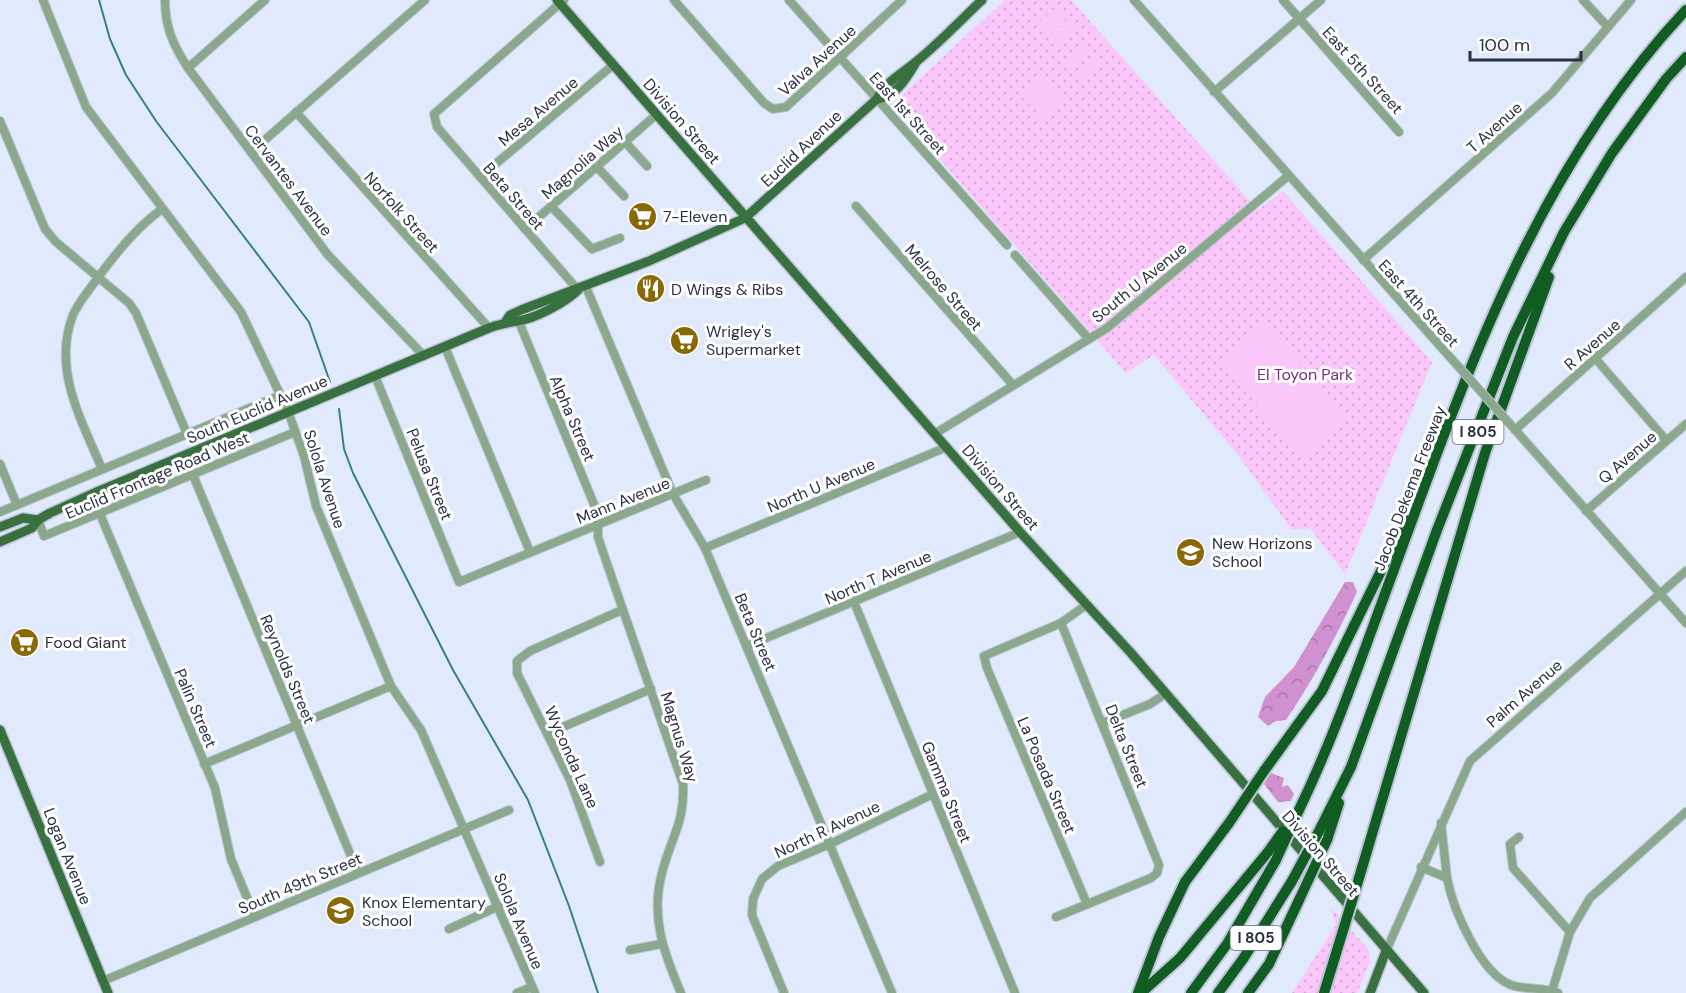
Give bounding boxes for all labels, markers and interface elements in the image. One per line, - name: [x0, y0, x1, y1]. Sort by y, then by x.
- street label: Valva Avenue: [774, 20, 861, 101]
- street label: East 5th Street: [1318, 22, 1408, 119]
- scale bar: [1470, 24, 1581, 62]
- text: 100 m: [1479, 33, 1530, 57]
- street label: East 1st Street: [865, 67, 950, 159]
- street label: Mesa Avenue: [494, 72, 583, 151]
- street label: Division Street: [639, 74, 725, 169]
- street label: T Avenue: [1462, 97, 1526, 158]
- street label: Euclid Avenue: [756, 105, 846, 191]
- street label: Cervantes Avenue: [240, 120, 337, 240]
- street label: Magnolia Way: [537, 121, 628, 204]
- street label: Beta Street: [478, 158, 549, 235]
- street label: Norfolk Street: [360, 167, 444, 257]
- supermarket icon: 7-Eleven: [626, 200, 658, 232]
- place label: 7-Eleven: [663, 206, 727, 227]
- street label: South U Avenue: [1087, 237, 1191, 327]
- street label: Melrose Street: [900, 240, 987, 335]
- street label: East 4th Street: [1374, 255, 1463, 352]
- restaurant icon: D Wings & Ribs: [634, 273, 666, 305]
- place label: D Wings & Ribs: [671, 279, 783, 300]
- street label: R Avenue: [1560, 314, 1625, 375]
- place label: Wrigley's Supermarket: [706, 321, 801, 360]
- supermarket icon: Wrigley's Supermarket: [669, 324, 701, 356]
- park label: El Toyon Park: [1257, 364, 1353, 385]
- street label: South Euclid Avenue: [184, 370, 331, 449]
- street label: Alpha Street: [545, 372, 600, 465]
- street label: Jacob Dekema Freeway: [1368, 403, 1451, 574]
- road number: I 805: [1452, 420, 1504, 444]
- street label: Pelusa Street: [402, 425, 457, 523]
- street label: Q Avenue: [1594, 426, 1661, 489]
- street label: Euclid Frontage Road West: [62, 427, 252, 524]
- street label: Solola Avenue: [299, 427, 350, 531]
- street label: Division Street: [958, 440, 1044, 535]
- street label: North U Avenue: [764, 453, 878, 518]
- street label: Mann Avenue: [573, 472, 673, 529]
- place label: New Horizons School: [1212, 533, 1312, 572]
- school or university icon: New Horizons School: [1175, 536, 1207, 568]
- street label: North T Avenue: [822, 546, 935, 609]
- street label: Beta Street: [730, 590, 781, 675]
- street label: Reynolds Street: [255, 611, 320, 727]
- supermarket icon: Food Giant: [8, 626, 40, 658]
- place label: Food Giant: [45, 632, 127, 653]
- street label: Palm Avenue: [1482, 655, 1567, 732]
- street label: Palin Street: [170, 666, 222, 751]
- street label: Magnus Way: [656, 689, 703, 785]
- street label: Delta Street: [1100, 701, 1153, 791]
- street label: Wyconda Lane: [540, 703, 603, 812]
- street label: La Posada Street: [1012, 714, 1081, 837]
- street label: Gamma Street: [917, 738, 976, 846]
- street label: North R Avenue: [771, 796, 883, 863]
- street label: Logan Avenue: [39, 805, 97, 908]
- street label: Division Street: [1278, 806, 1364, 901]
- street label: South 49th Street: [235, 848, 365, 919]
- street label: Solola Avenue: [489, 870, 548, 973]
- place label: Knox Elementary School: [362, 892, 486, 931]
- school or university icon: Knox Elementary School: [325, 895, 357, 927]
- road number: I 805: [1230, 926, 1282, 950]

